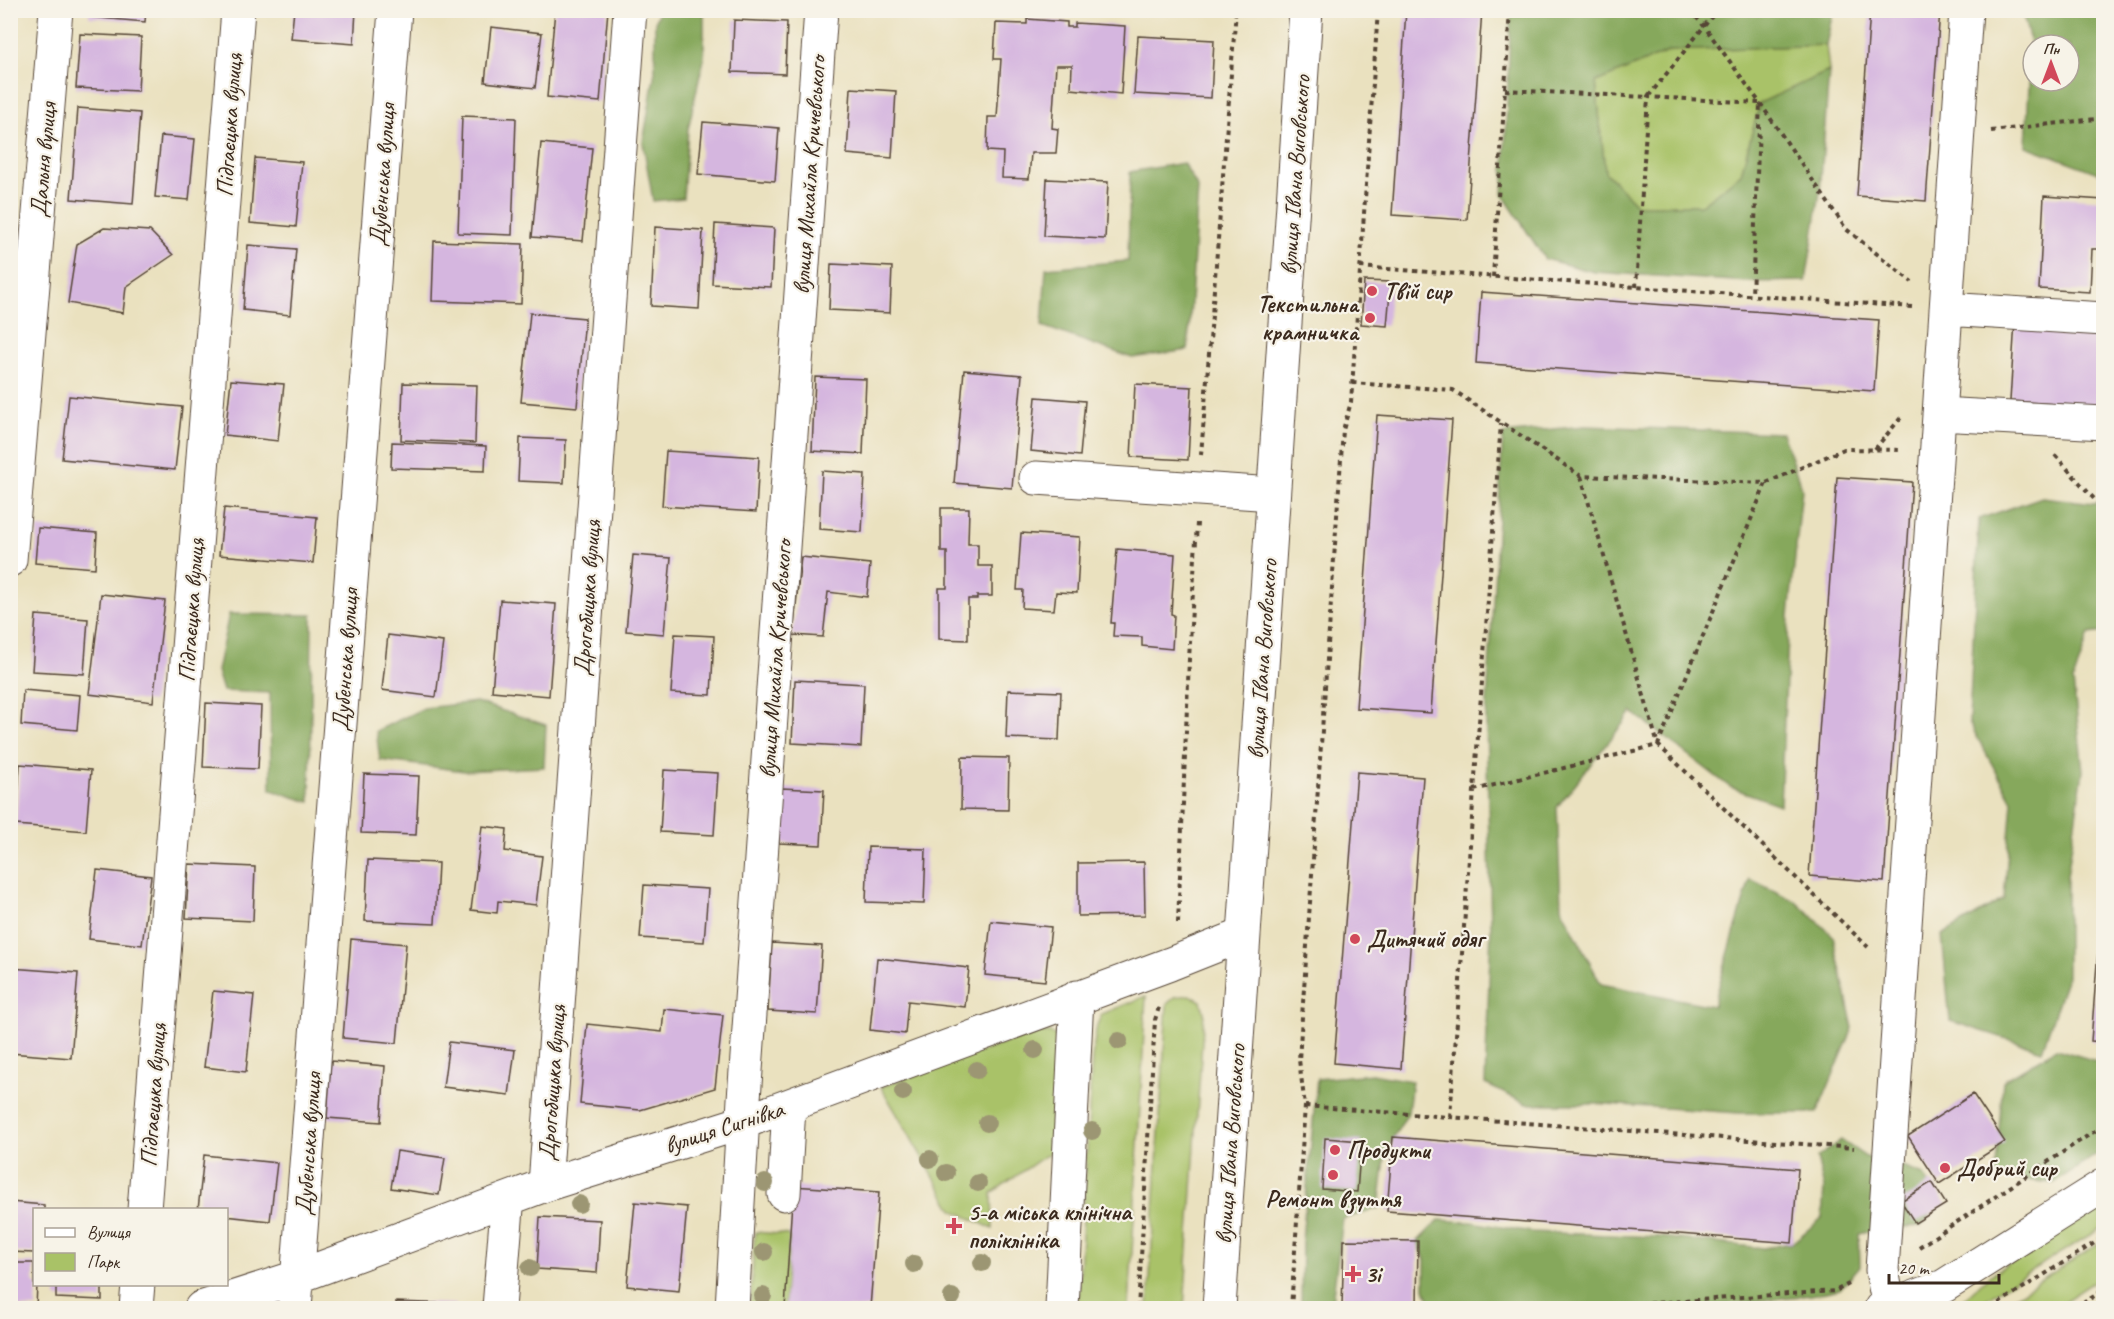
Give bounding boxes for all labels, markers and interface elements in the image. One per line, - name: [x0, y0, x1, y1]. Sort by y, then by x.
- north arrow: [2021, 33, 2081, 93]
- text: Пн: [2043, 39, 2060, 59]
- street label: Підгаєцька вулиця: [209, 51, 249, 198]
- street label: вулиця Михайла Кричевського: [786, 52, 832, 295]
- street label: вулиця Івана Виговського: [1273, 73, 1317, 276]
- street label: Дальня вулиця: [23, 100, 63, 219]
- street label: Дубенська вулиця: [362, 101, 402, 248]
- place label: Твій сир: [1384, 276, 1454, 306]
- marker: Твій сир: [1365, 284, 1379, 298]
- place label: Текстильна крамничка: [1257, 289, 1360, 347]
- marker: Текстильна крамничка: [1363, 311, 1377, 325]
- street label: Дрогобицька вулиця: [567, 518, 608, 677]
- street label: Підгаєцька вулиця: [171, 536, 211, 683]
- street label: вулиця Михайла Кричевського: [752, 536, 798, 779]
- street label: вулиця Івана Виговського: [1240, 557, 1284, 760]
- street label: Дубенська вулиця: [325, 586, 365, 733]
- place label: Дитячий одяг: [1367, 924, 1487, 954]
- marker: Дитячий одяг: [1348, 932, 1362, 946]
- street label: Дрогобицька вулиця: [532, 1003, 573, 1162]
- street label: Підгаєцька вулиця: [133, 1021, 173, 1168]
- street label: вулиця Івана Виговського: [1208, 1042, 1252, 1245]
- street label: Дубенська вулиця: [288, 1070, 328, 1217]
- street label: вулиця Сигнівка: [661, 1093, 789, 1160]
- place label: Продукти: [1347, 1135, 1432, 1165]
- marker: Продукти: [1328, 1143, 1342, 1157]
- place label: Добрий сир: [1957, 1153, 2059, 1183]
- marker: Добрий сир: [1938, 1161, 1952, 1175]
- marker: Ремонт взуття: [1326, 1168, 1340, 1182]
- place label: Ремонт взуття: [1266, 1184, 1402, 1215]
- place label: 5-а міська клінічна поліклініка: [968, 1197, 1133, 1255]
- legend: [33, 1208, 228, 1286]
- marker: 5-а міська клінічна поліклініка: [945, 1217, 963, 1235]
- text: Вулиця: [87, 1221, 131, 1243]
- scale bar: [1889, 1247, 1998, 1285]
- text: Парк: [87, 1251, 121, 1273]
- text: 20 m: [1898, 1257, 1931, 1279]
- place label: 3і: [1365, 1259, 1384, 1289]
- marker: 3і: [1346, 1267, 1360, 1281]

